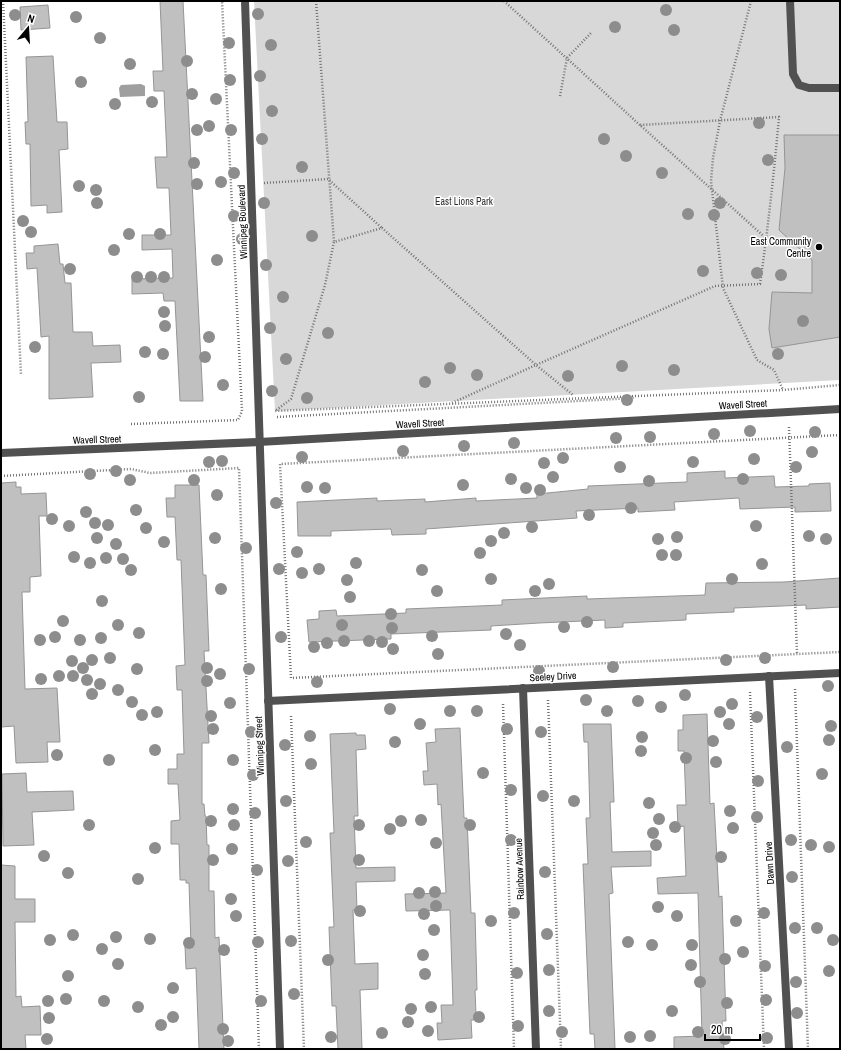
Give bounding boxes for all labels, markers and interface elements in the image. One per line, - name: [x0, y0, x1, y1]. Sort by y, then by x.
- north arrow: [8, 8, 48, 48]
- text: N: [26, 11, 36, 26]
- street label: Winnipeg Boulevard: [235, 185, 250, 259]
- park label: East Lions Park: [435, 195, 494, 208]
- place label: East Community Centre: [750, 235, 812, 260]
- marker: East Community Centre: [814, 242, 824, 252]
- street label: Wavell Street: [718, 397, 768, 412]
- street label: Wavell Street: [395, 416, 445, 431]
- street label: Wavell Street: [73, 432, 122, 447]
- street label: Seeley Drive: [529, 669, 577, 684]
- street label: Winnipeg Street: [252, 715, 267, 776]
- street label: Rainbow Avenue: [512, 837, 527, 900]
- street label: Dawn Drive: [762, 841, 777, 885]
- scale bar: [705, 1016, 760, 1042]
- text: 20 m: [711, 1022, 733, 1038]

